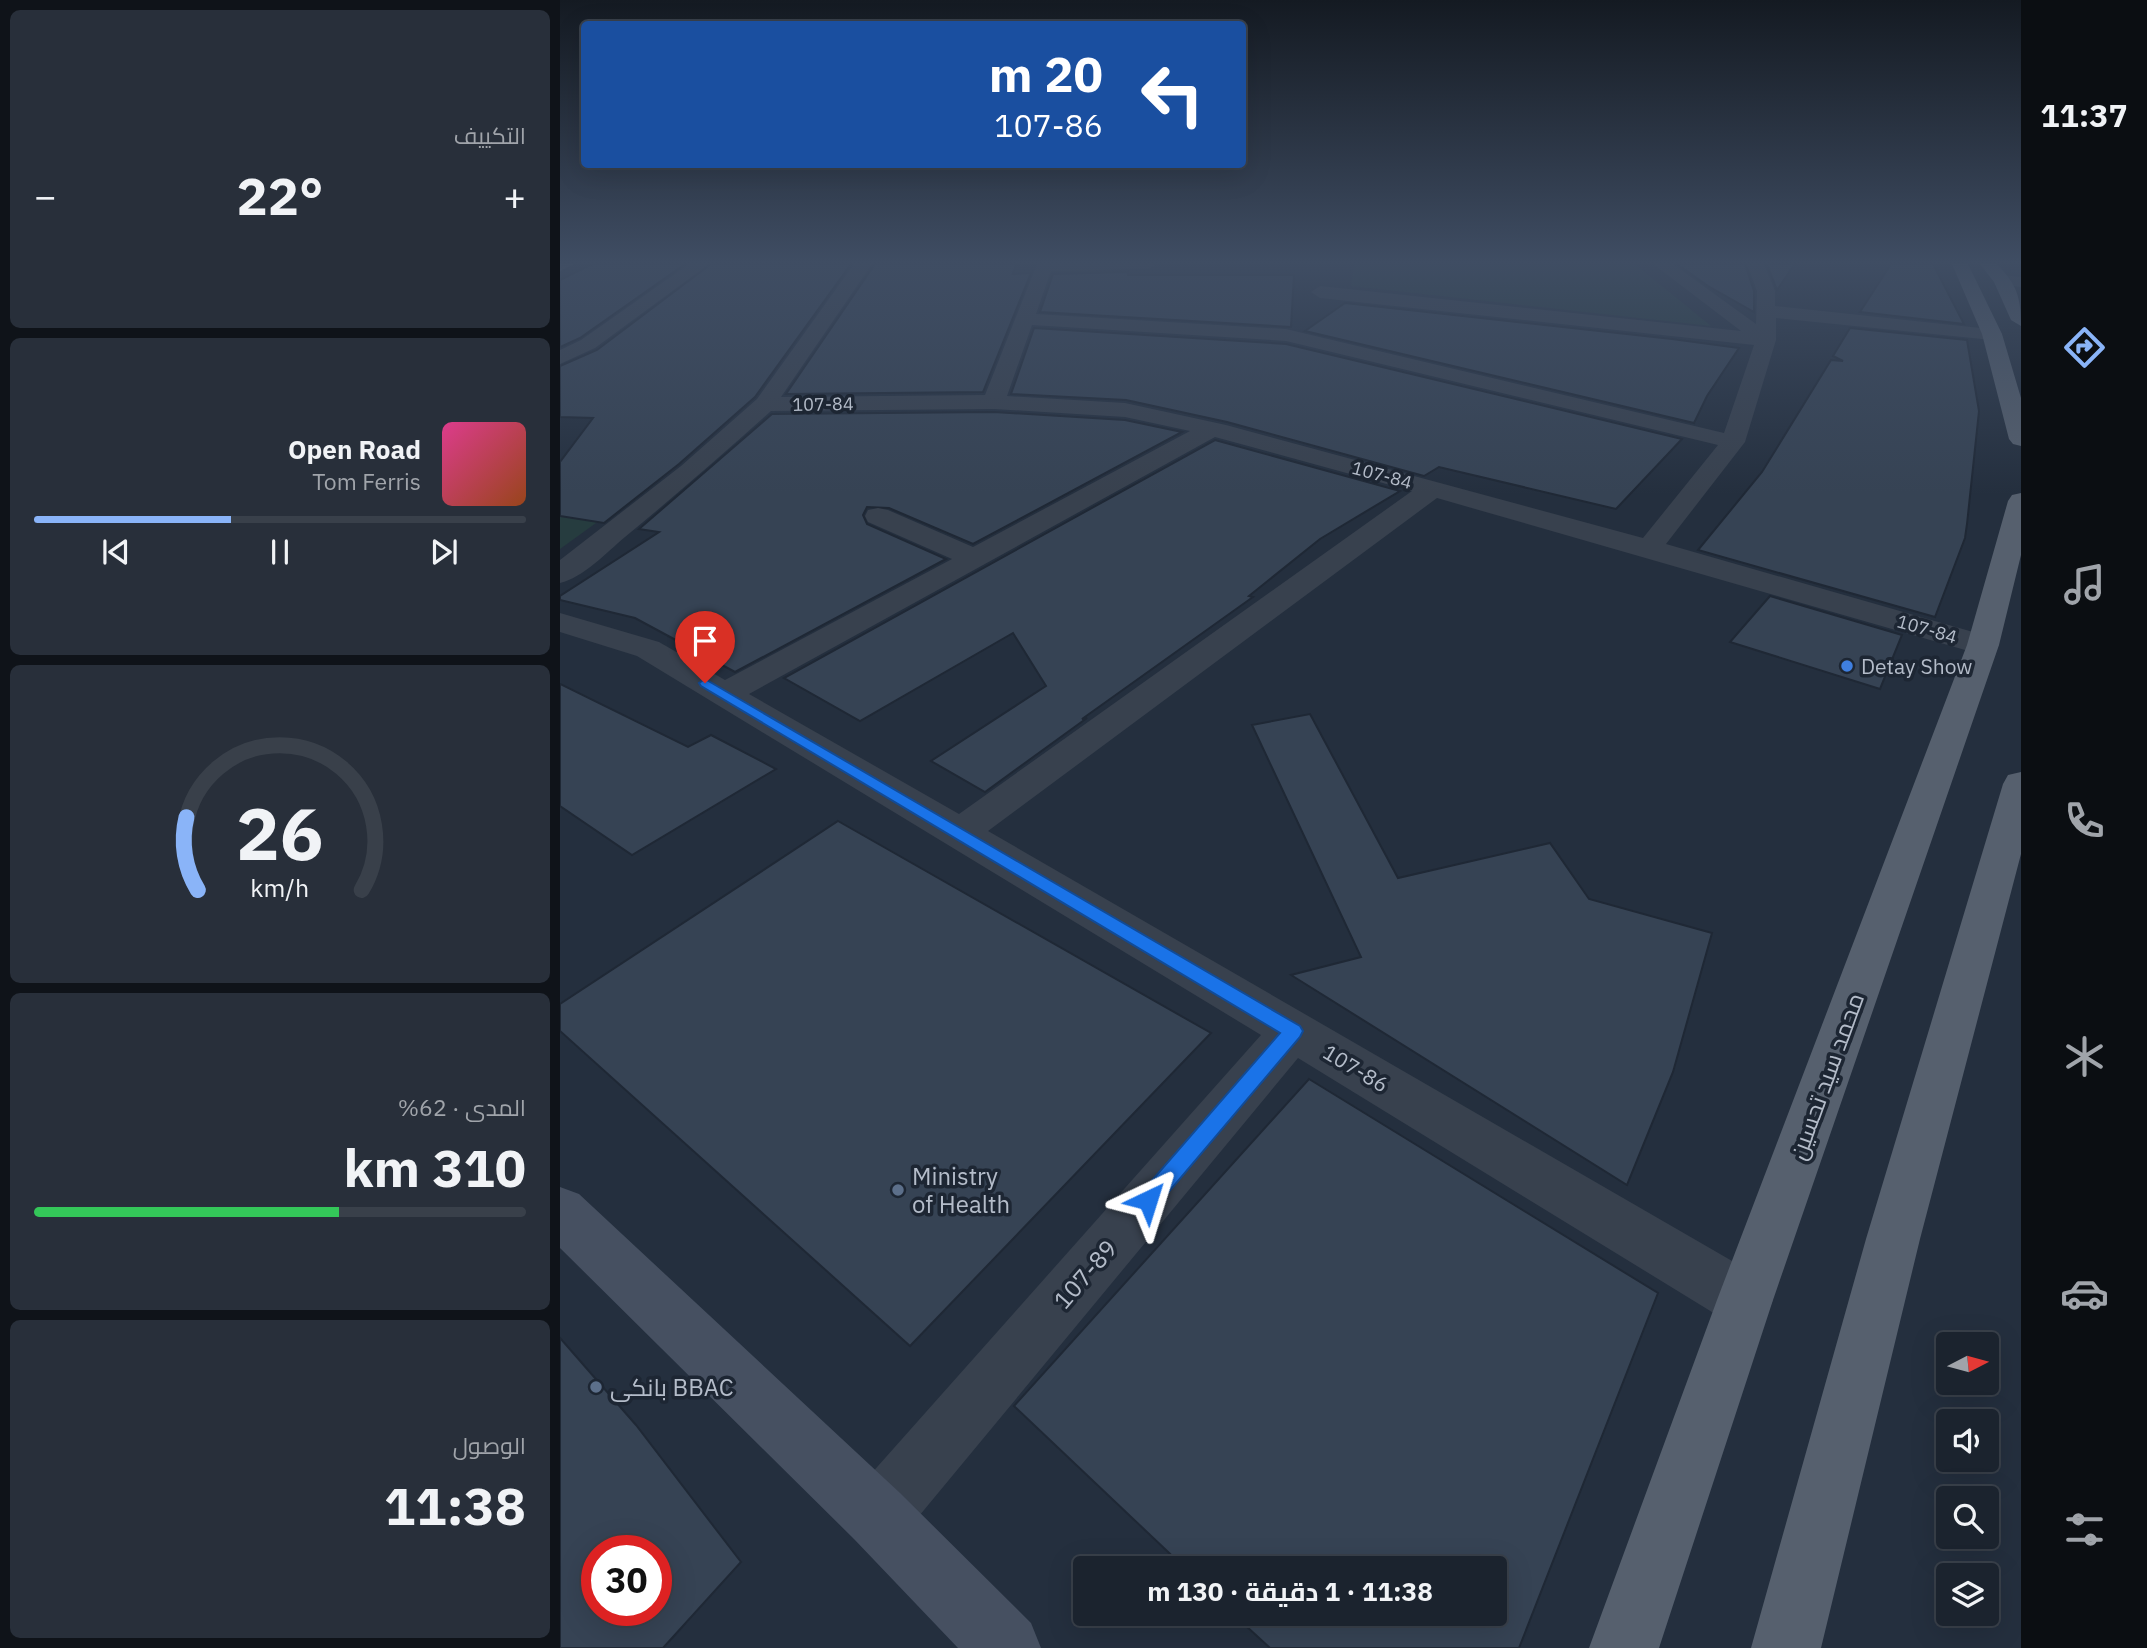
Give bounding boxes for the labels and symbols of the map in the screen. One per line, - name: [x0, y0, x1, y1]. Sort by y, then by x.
- street label: 107-84: [792, 392, 854, 416]
- street label: 107-84: [1349, 456, 1415, 494]
- street label: 107-84: [1894, 610, 1960, 649]
- pin: [675, 611, 735, 683]
- place label: Detay Show: [1861, 652, 1972, 680]
- marker: Detay Show: [1839, 658, 1855, 674]
- street label: محمد سید تحسین: [1781, 988, 1871, 1164]
- street label: 107-86: [1318, 1038, 1394, 1098]
- place label: Ministry of Health: [912, 1160, 1010, 1220]
- position arrow: [1111, 1163, 1185, 1237]
- marker: Ministry of Health: [890, 1182, 906, 1198]
- street label: 107-89: [1046, 1233, 1124, 1315]
- north arrow: [1936, 1332, 1998, 1395]
- place label: بانکی BBAC: [610, 1371, 734, 1403]
- marker: بانکی BBAC: [588, 1379, 604, 1395]
- speed limit sign: 30: [581, 1535, 672, 1626]

